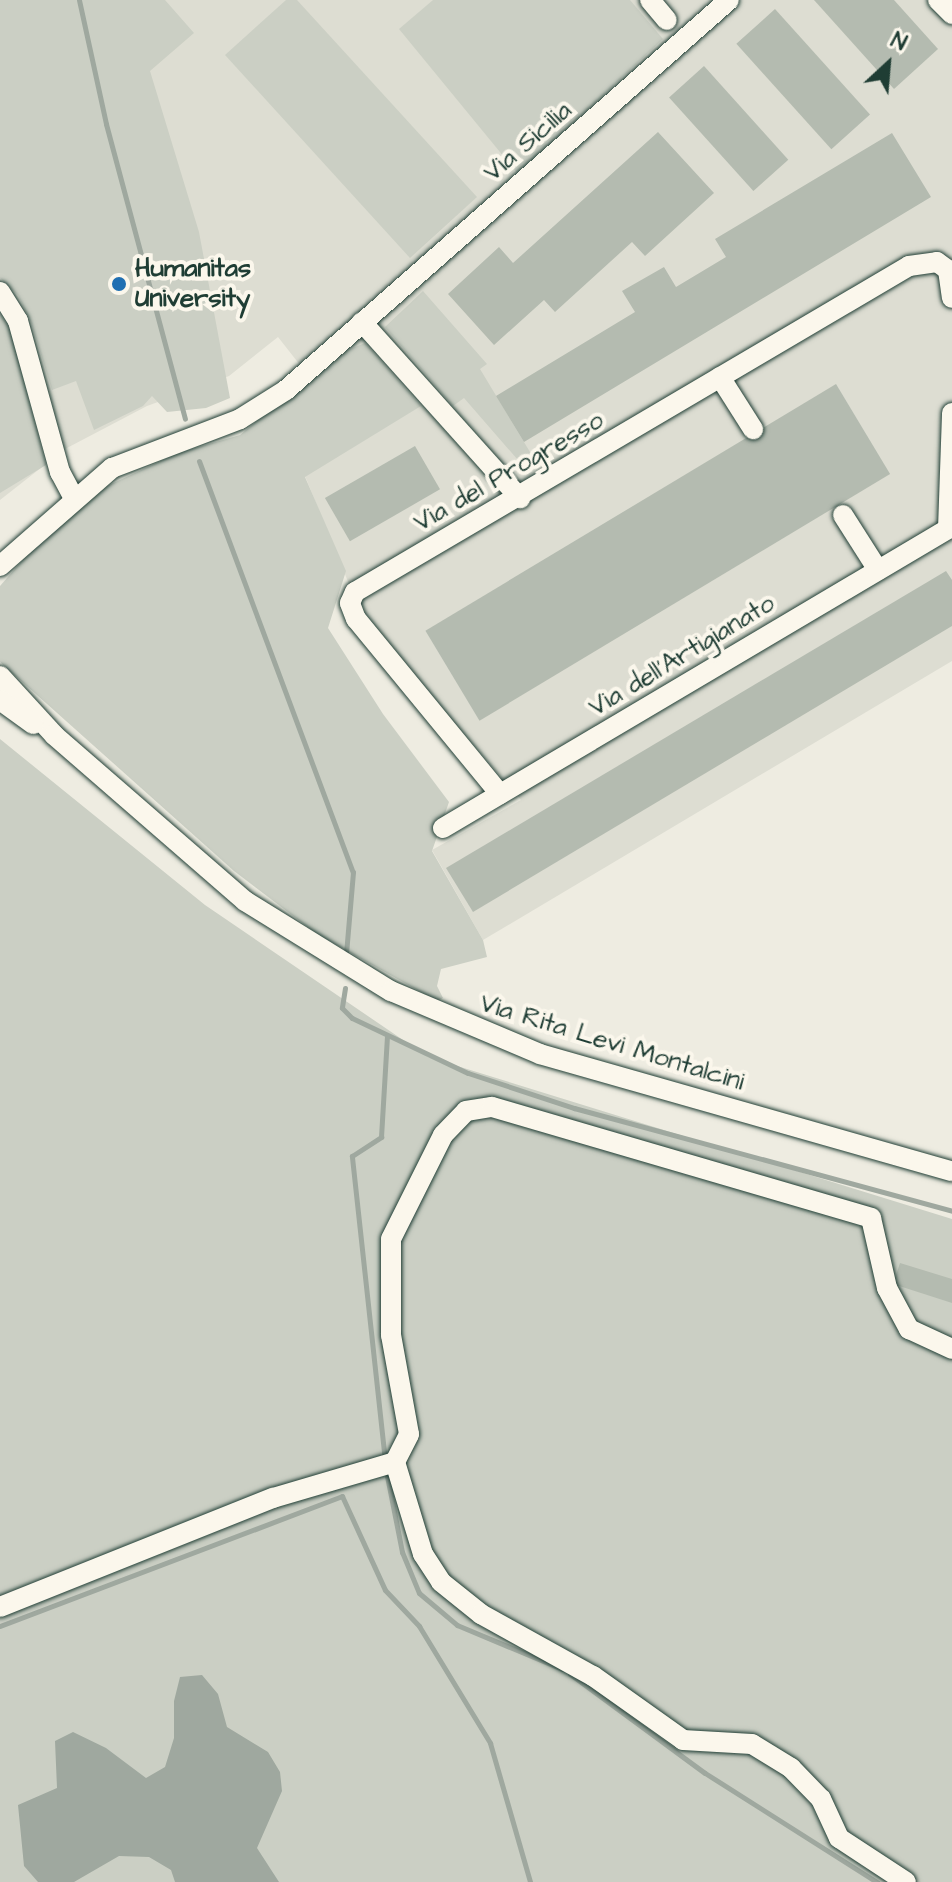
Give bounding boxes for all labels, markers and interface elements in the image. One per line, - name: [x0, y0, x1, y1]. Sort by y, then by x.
- north arrow: [848, 24, 928, 104]
- text: N: [886, 25, 912, 59]
- street label: Via Sicilia: [478, 95, 578, 189]
- place label: Humanitas University: [135, 253, 251, 314]
- marker: Humanitas University: [110, 275, 128, 293]
- street label: Via del Progresso: [409, 405, 609, 539]
- street label: Via dell'Artigianato: [584, 588, 780, 724]
- street label: Via Rita Levi Montalcini: [476, 988, 748, 1098]

